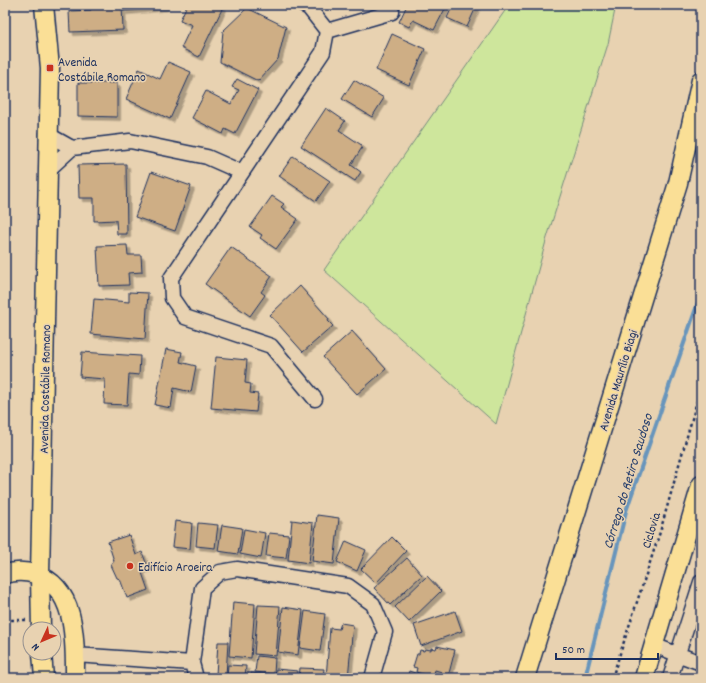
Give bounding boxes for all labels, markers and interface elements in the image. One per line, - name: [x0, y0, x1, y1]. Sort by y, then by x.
- place label: Avenida Costábile Romano: [58, 54, 146, 88]
- marker: Avenida Costábile Romano: [45, 63, 55, 73]
- street label: Avenida Costábile Romano: [36, 324, 57, 454]
- street label: Avenida Maurílio Biagi: [595, 327, 644, 434]
- water label: Córrego do Retiro Saudoso: [599, 411, 659, 552]
- street label: Ciclovia: [638, 509, 667, 551]
- place label: Edifício Aroeira: [138, 559, 213, 578]
- marker: Edifício Aroeira: [125, 561, 135, 571]
- north arrow: [22, 621, 62, 661]
- scale bar: [556, 635, 658, 661]
- text: N: [28, 639, 44, 654]
- text: 50 m: [562, 642, 585, 659]

